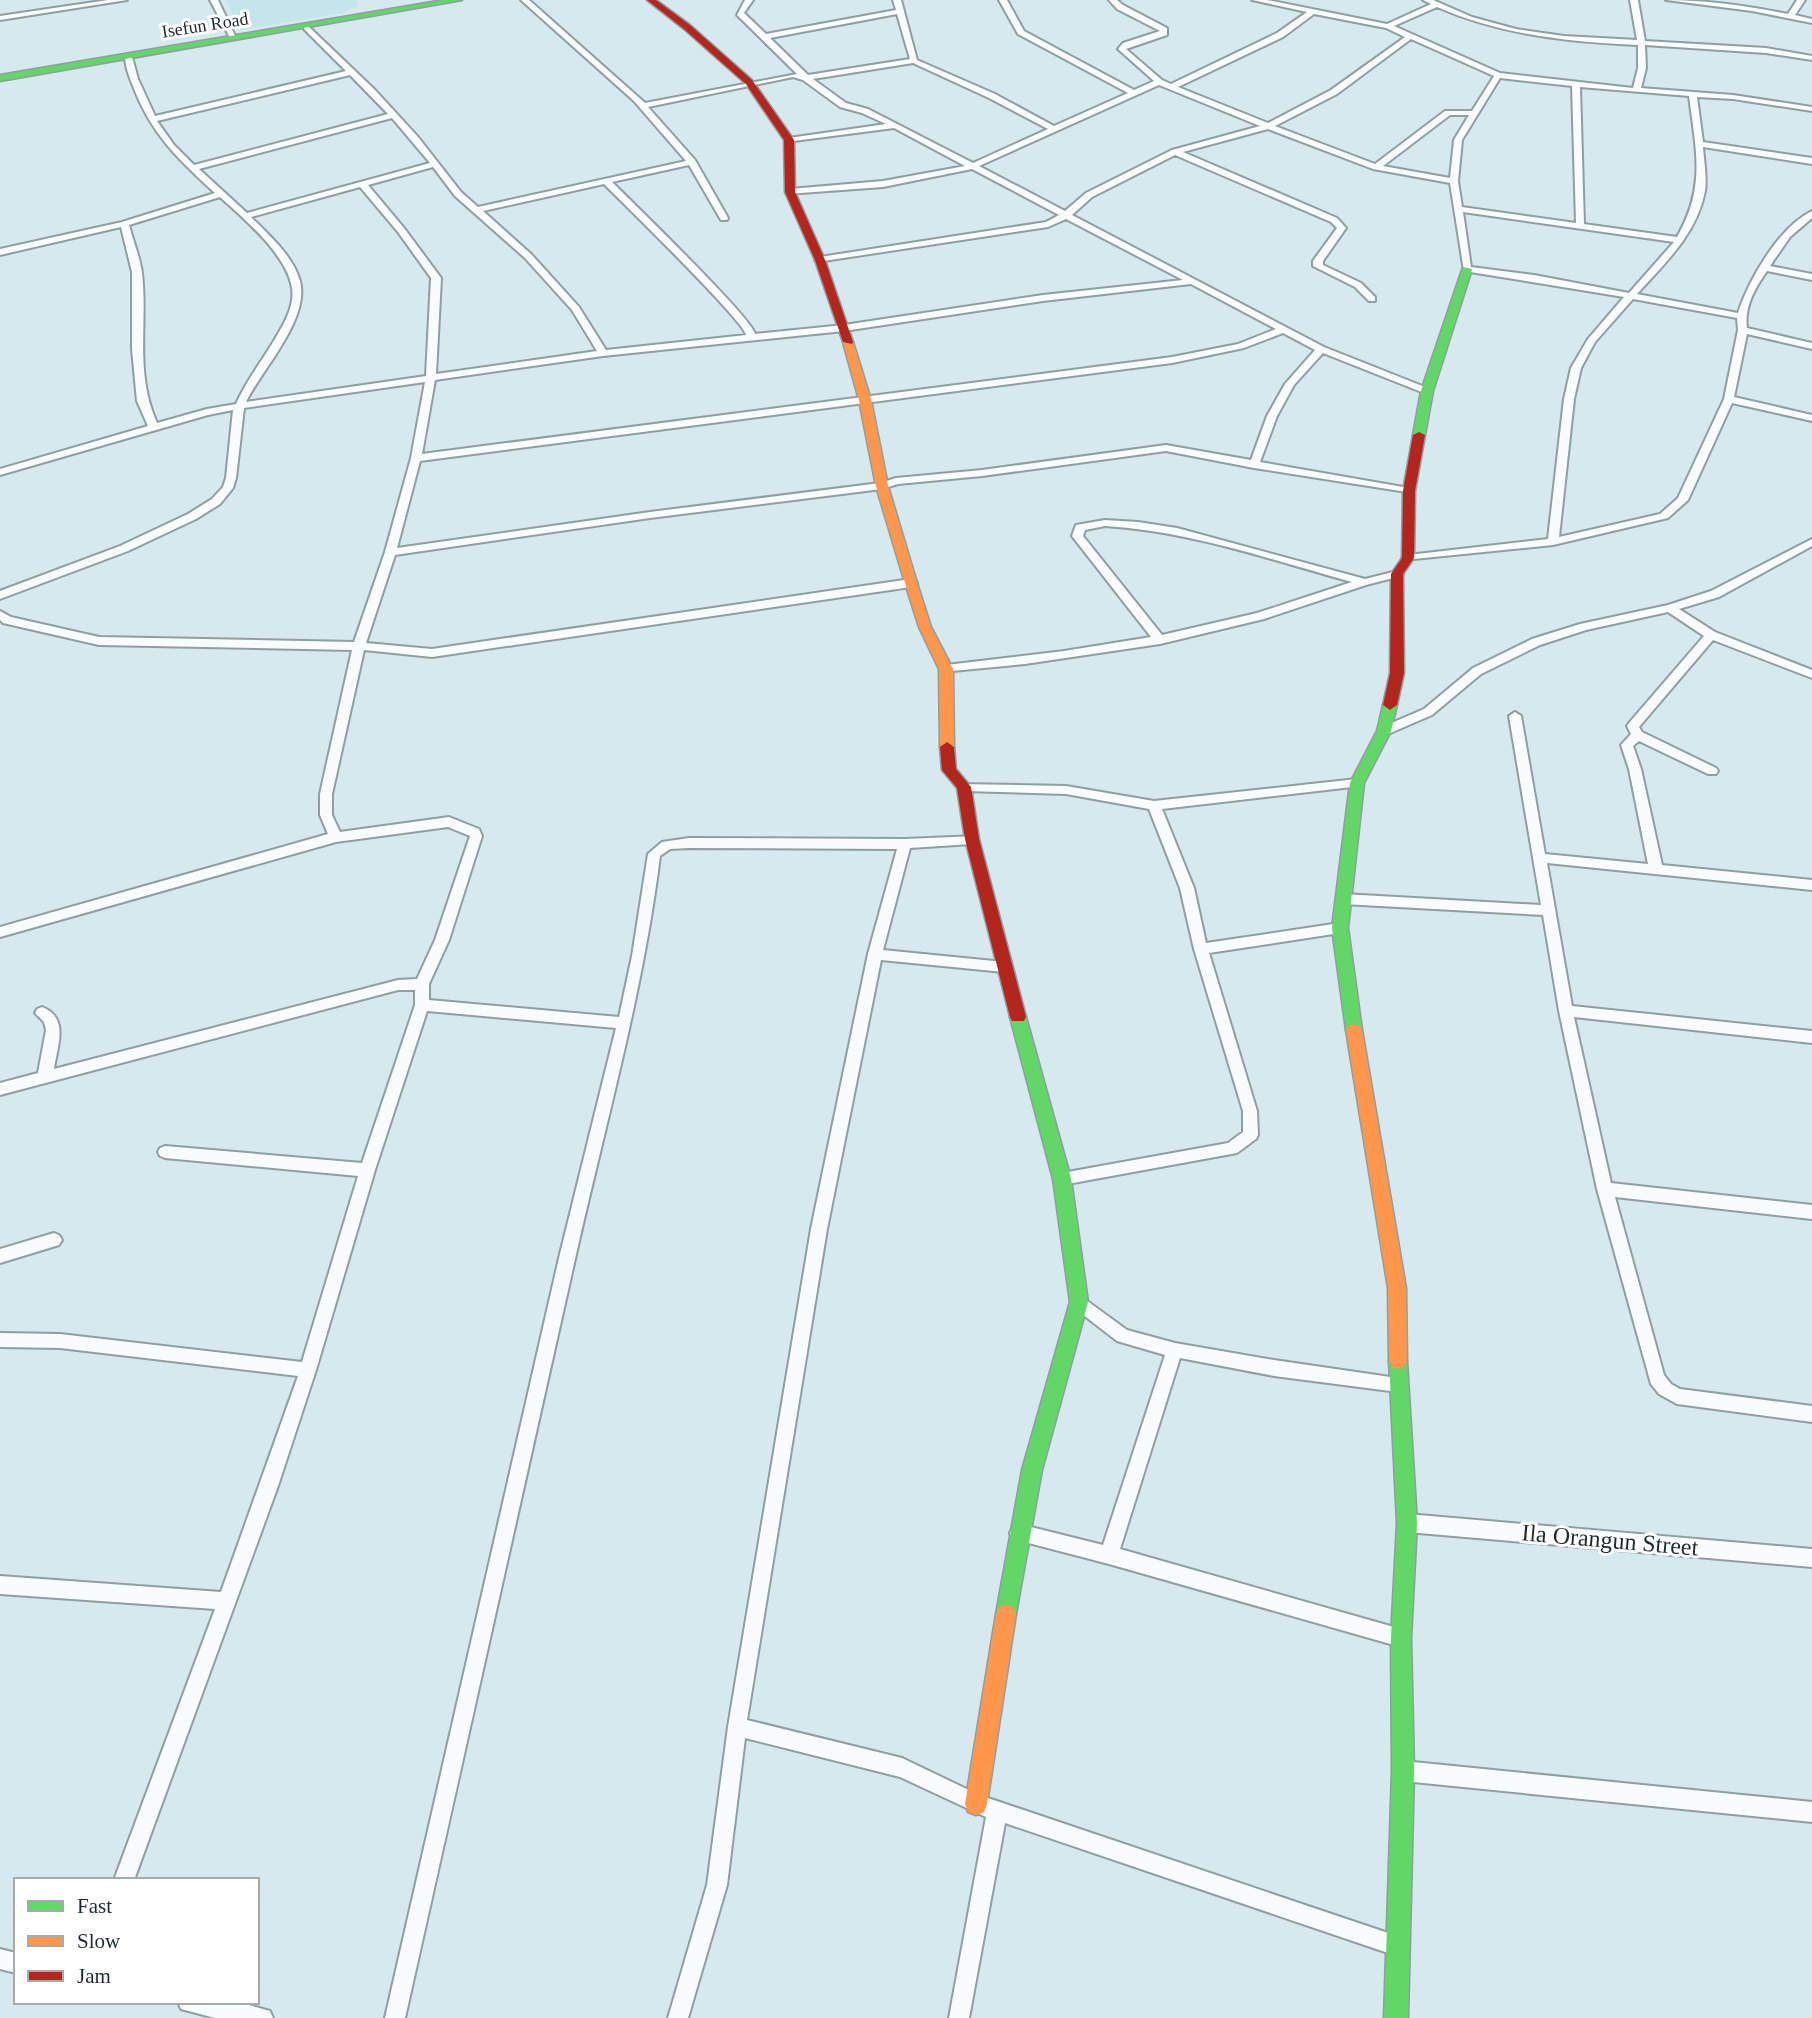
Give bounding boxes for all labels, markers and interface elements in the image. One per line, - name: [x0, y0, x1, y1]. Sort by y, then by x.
- street label: Isefun Road: [160, 8, 250, 42]
- street label: Ila Orangun Street: [1521, 1519, 1700, 1561]
- legend: [14, 1878, 259, 2004]
- text: Fast: [77, 1894, 112, 1918]
- text: Slow: [77, 1929, 121, 1953]
- text: Jam: [77, 1964, 111, 1988]

